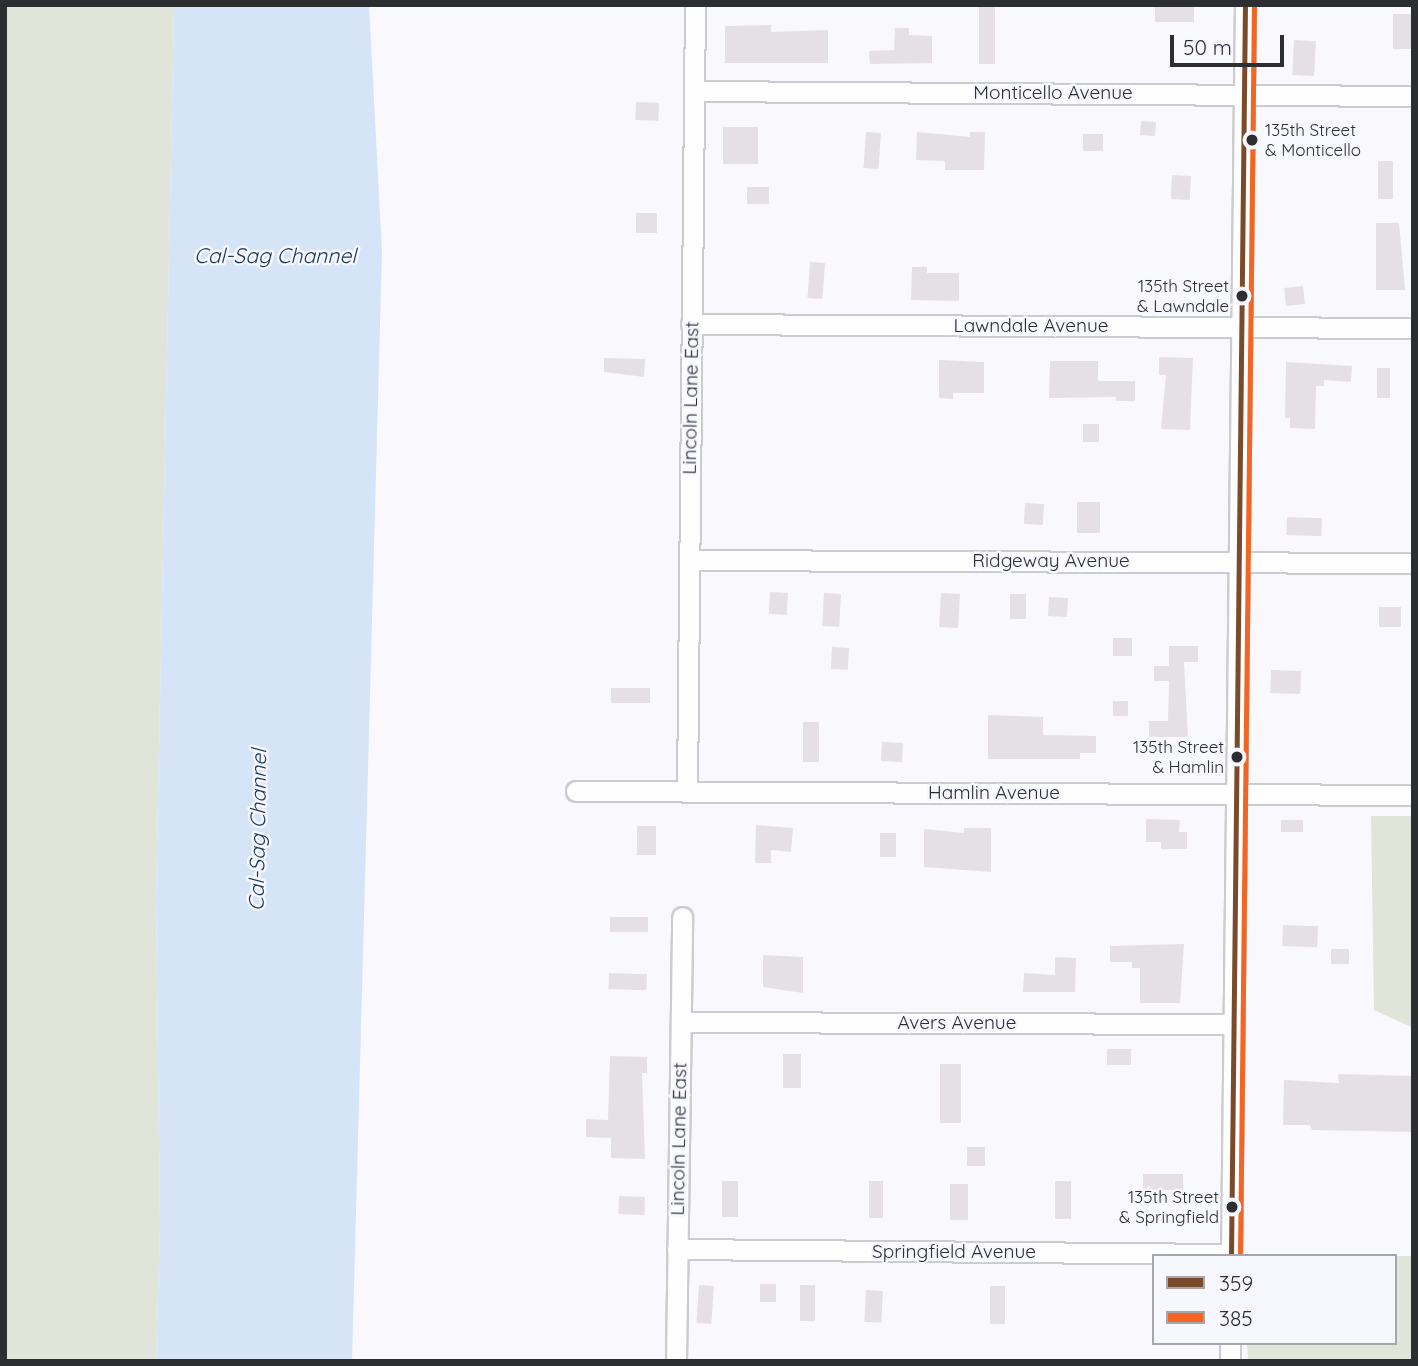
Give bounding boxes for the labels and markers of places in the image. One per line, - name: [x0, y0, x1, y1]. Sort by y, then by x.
- place label: 135th Street & Monticello: [1265, 120, 1361, 160]
- marker: 135th Street & Monticello: [1245, 133, 1259, 147]
- place label: 135th Street & Lawndale: [1137, 276, 1229, 316]
- marker: 135th Street & Lawndale: [1235, 289, 1249, 303]
- place label: 135th Street & Hamlin: [1133, 737, 1224, 777]
- marker: 135th Street & Hamlin: [1230, 750, 1244, 764]
- place label: 135th Street & Springfield: [1119, 1187, 1219, 1227]
- marker: 135th Street & Springfield: [1225, 1200, 1239, 1214]

